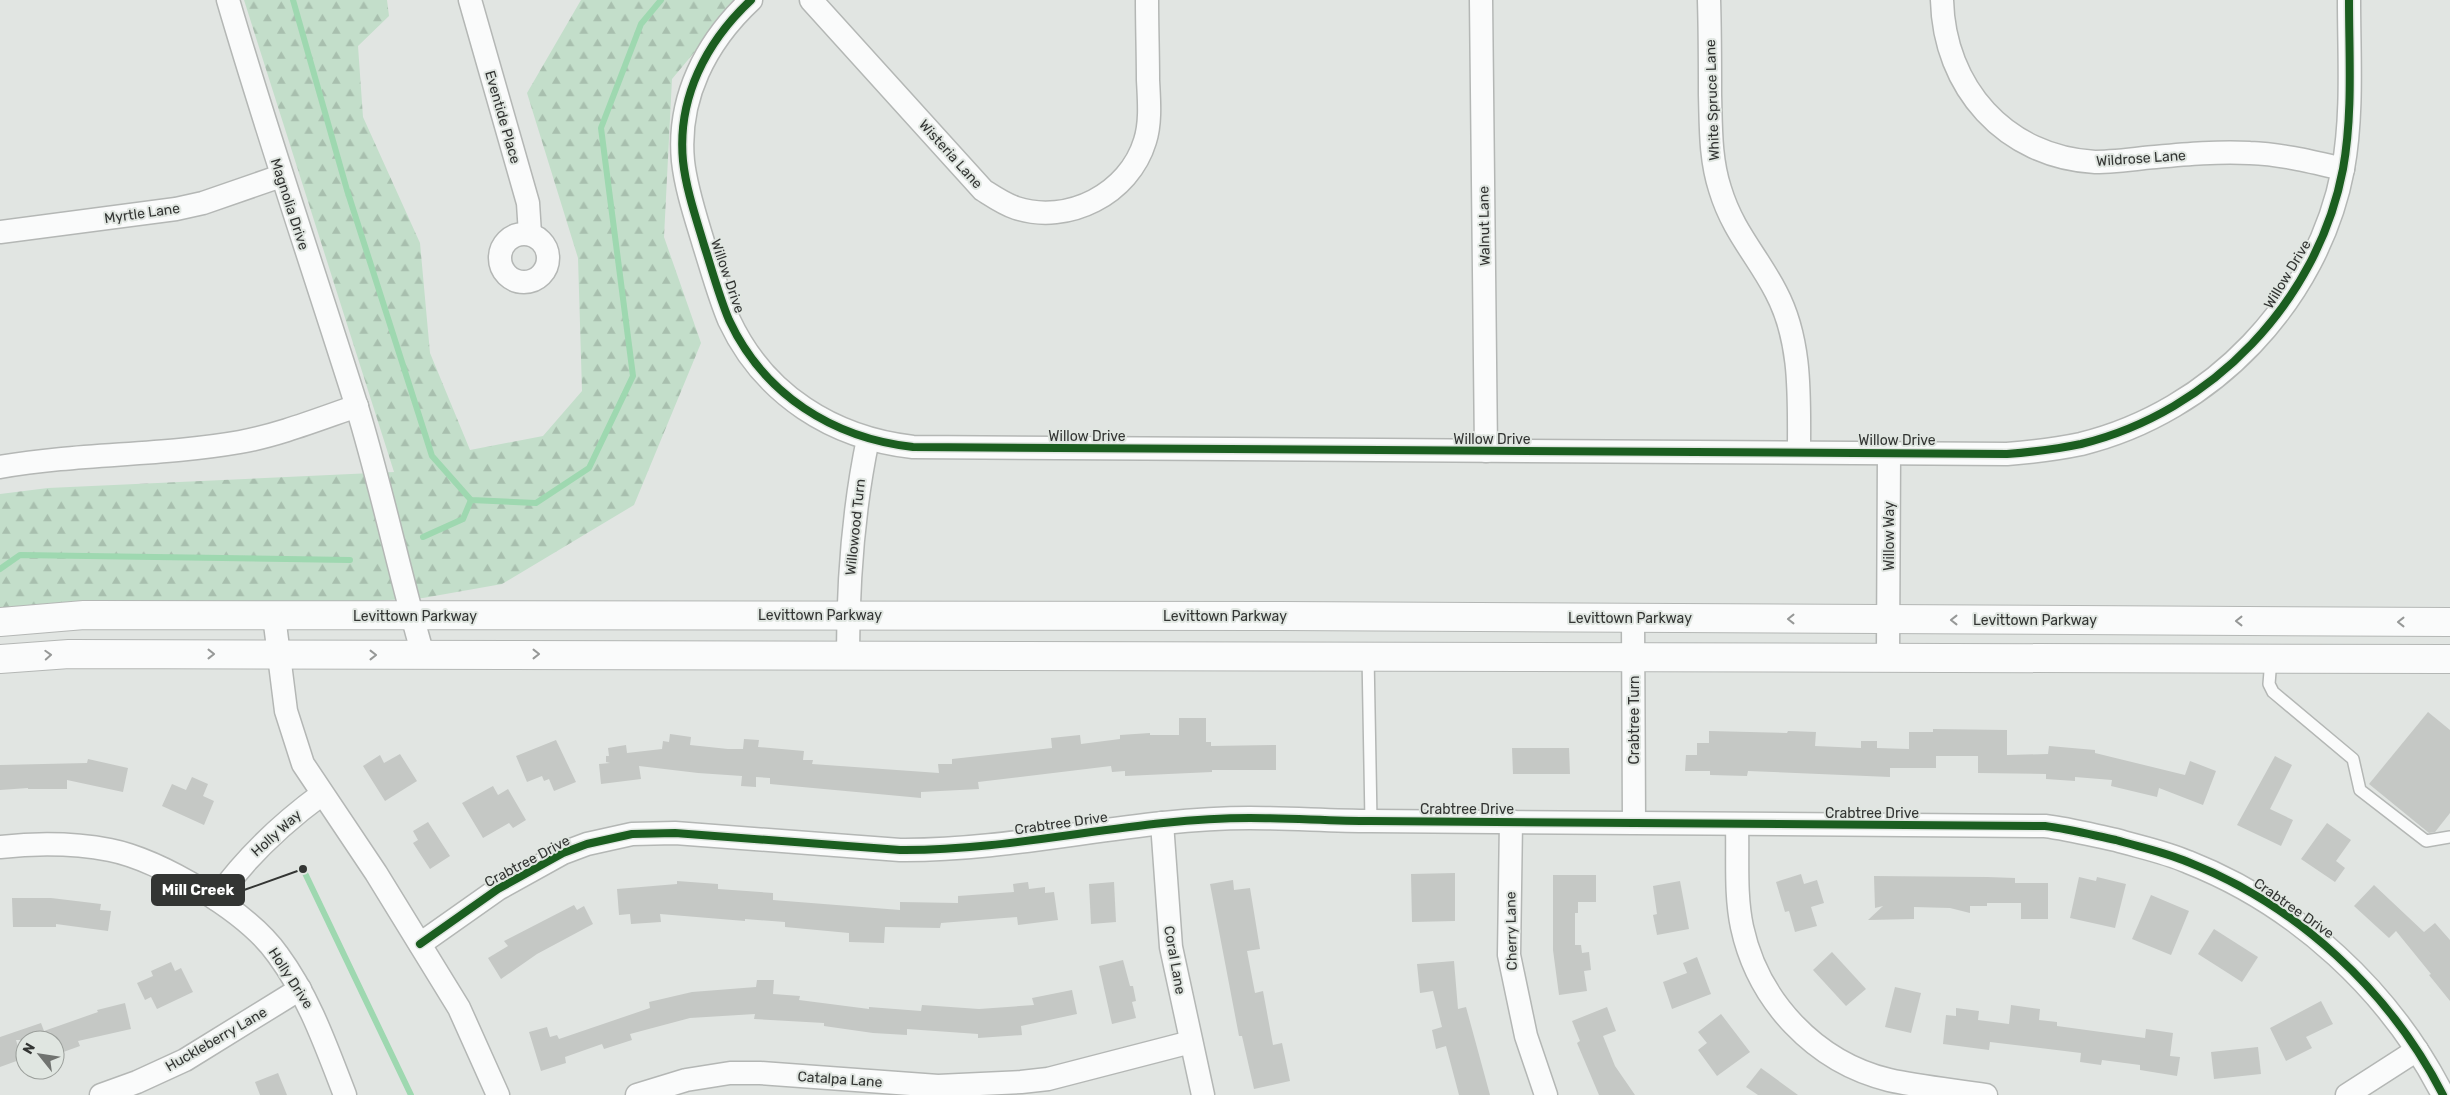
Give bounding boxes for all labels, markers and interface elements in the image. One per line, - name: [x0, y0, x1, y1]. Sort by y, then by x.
- street label: White Spruce Lane: [1702, 39, 1723, 161]
- street label: Eventide Place: [481, 69, 524, 166]
- street label: Wisteria Lane: [915, 116, 986, 192]
- street label: Wildrose Lane: [2096, 147, 2187, 170]
- street label: Magnolia Drive: [267, 156, 312, 252]
- street label: Walnut Lane: [1475, 186, 1494, 266]
- street label: Myrtle Lane: [103, 200, 181, 227]
- street label: Willow Drive: [707, 237, 748, 316]
- street label: Willow Drive: [2260, 237, 2315, 312]
- street label: Willow Drive: [1048, 428, 1126, 445]
- street label: Willow Drive: [1453, 431, 1531, 448]
- street label: Willow Drive: [1858, 432, 1936, 449]
- street label: Willowood Turn: [842, 478, 869, 576]
- street label: Willow Way: [1881, 501, 1898, 571]
- street label: Levittown Parkway: [758, 607, 882, 624]
- street label: Levittown Parkway: [353, 608, 477, 625]
- street label: Levittown Parkway: [1163, 608, 1287, 625]
- street label: Levittown Parkway: [1568, 610, 1692, 627]
- street label: Levittown Parkway: [1973, 612, 2097, 629]
- one-way arrow: [1787, 614, 1795, 624]
- one-way arrow: [1950, 615, 1958, 625]
- one-way arrow: [2235, 616, 2242, 626]
- one-way arrow: [2397, 617, 2405, 627]
- one-way arrow: [45, 649, 53, 660]
- one-way arrow: [208, 649, 215, 659]
- one-way arrow: [532, 649, 540, 659]
- one-way arrow: [370, 650, 378, 660]
- street label: Crabtree Turn: [1626, 675, 1643, 765]
- street label: Crabtree Drive: [1420, 801, 1514, 818]
- street label: Crabtree Drive: [1825, 805, 1919, 822]
- street label: Holly Way: [248, 806, 305, 860]
- street label: Crabtree Drive: [1013, 809, 1109, 838]
- street label: Crabtree Drive: [482, 832, 573, 891]
- street label: Crabtree Drive: [2250, 874, 2337, 942]
- callout: Mill Creek: [152, 875, 244, 905]
- text: Mill Creek: [162, 881, 234, 899]
- street label: Cherry Lane: [1502, 891, 1521, 971]
- street label: Coral Lane: [1160, 925, 1189, 996]
- street label: Holly Drive: [265, 945, 317, 1012]
- street label: Huckleberry Lane: [163, 1003, 270, 1075]
- north arrow: [15, 1030, 65, 1080]
- text: N: [19, 1040, 39, 1057]
- street label: Catalpa Lane: [797, 1068, 883, 1091]

